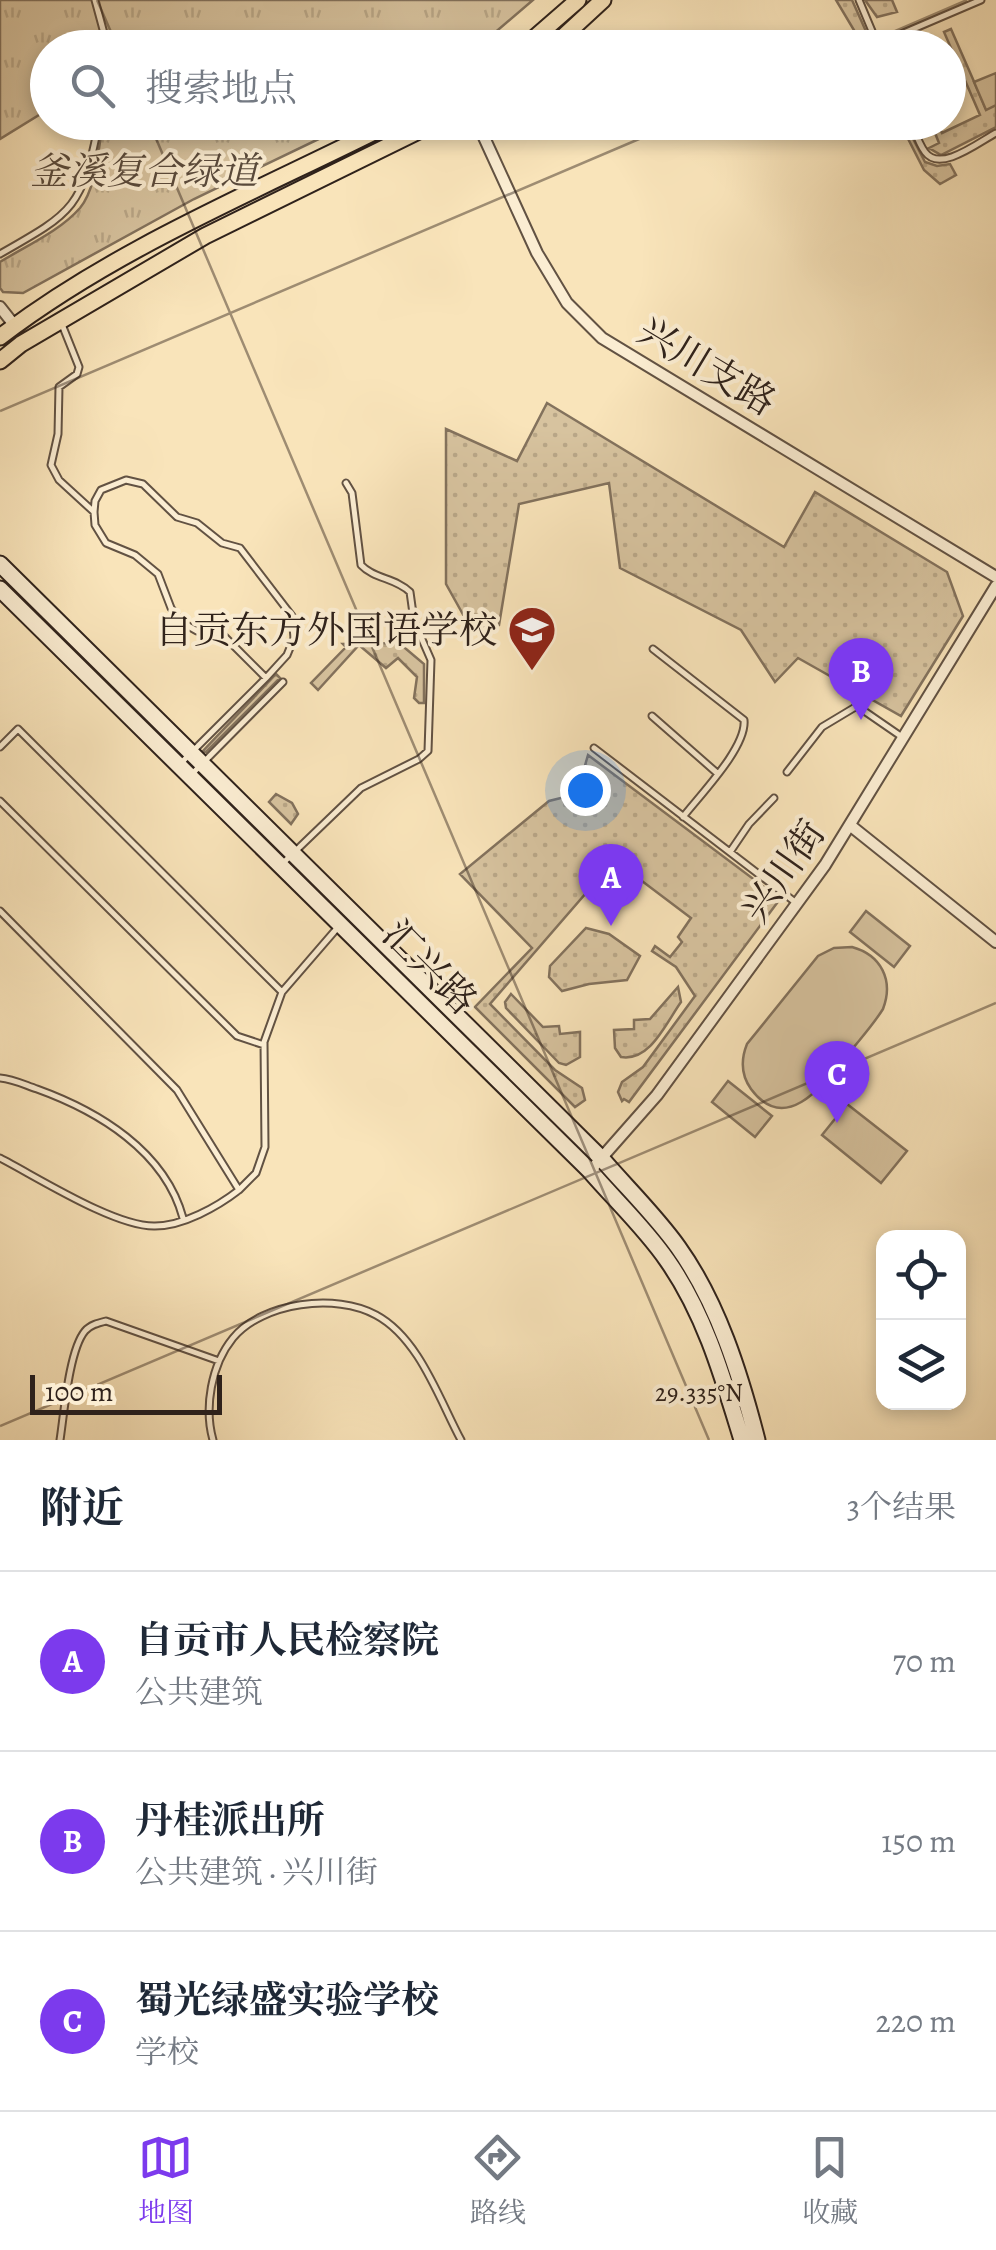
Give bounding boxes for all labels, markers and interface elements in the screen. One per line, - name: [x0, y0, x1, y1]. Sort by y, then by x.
- search box: [30, 30, 966, 140]
- icon: search: [65, 58, 120, 113]
- text: 搜索地点: [145, 62, 297, 114]
- park label: 釜溪复合绿道: [30, 145, 263, 197]
- street label: 兴川支路: [628, 305, 786, 427]
- place label: 自贡东方外国语学校: [155, 604, 497, 656]
- school or university icon: 自贡东方外国语学校: [506, 604, 558, 672]
- pin: B: [828, 638, 894, 720]
- your location: [560, 765, 611, 816]
- street label: 兴川街: [729, 809, 837, 933]
- pin: A: [578, 844, 644, 926]
- street label: 汇兴路: [371, 908, 489, 1026]
- pin: C: [804, 1040, 870, 1123]
- map controls: [876, 1230, 966, 1410]
- button: locate: [876, 1230, 966, 1320]
- button: layers: [876, 1320, 966, 1410]
- scale bar: [30, 1370, 222, 1414]
- text: 100 m: [45, 1373, 113, 1411]
- text: 29.335°N: [655, 1376, 743, 1410]
- text: 附近: [40, 1479, 124, 1536]
- text: 3个结果: [847, 1485, 956, 1529]
- text: 自贡市人民检察院: [135, 1614, 439, 1666]
- text: A: [62, 1639, 83, 1683]
- text: 70 m: [893, 1639, 956, 1683]
- text: 公共建筑: [135, 1670, 263, 1714]
- text: 丹桂派出所: [135, 1794, 325, 1846]
- text: B: [62, 1819, 83, 1863]
- text: 150 m: [881, 1819, 956, 1863]
- text: 公共建筑 · 兴川街: [135, 1850, 378, 1894]
- text: 蜀光绿盛实验学校: [135, 1974, 439, 2026]
- text: C: [63, 1999, 82, 2043]
- text: 220 m: [876, 1999, 956, 2043]
- text: 学校: [135, 2030, 199, 2074]
- tab: 地图: [138, 2130, 194, 2232]
- tab: 路线: [470, 2130, 526, 2232]
- tab: 收藏: [802, 2130, 858, 2232]

